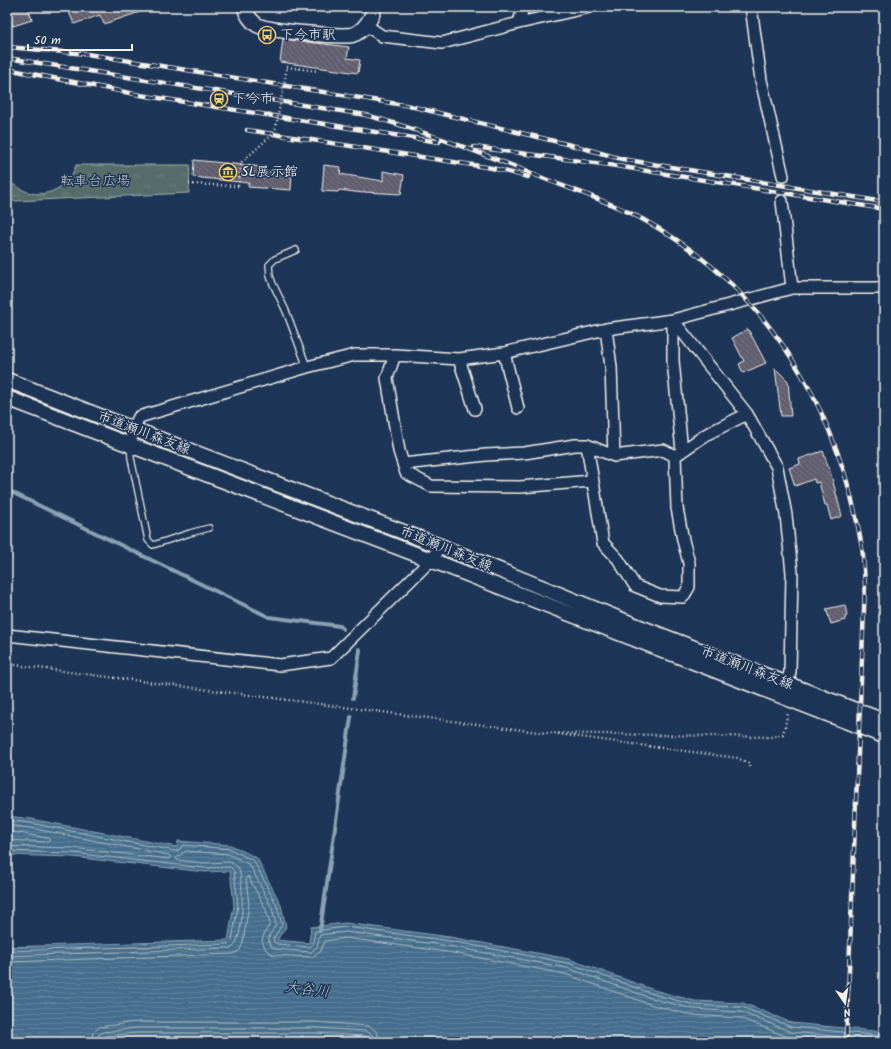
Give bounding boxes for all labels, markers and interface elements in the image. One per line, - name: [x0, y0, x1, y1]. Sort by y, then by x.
- place label: 下今市駅: [280, 24, 336, 46]
- bus stop icon: 下今市駅: [257, 25, 277, 45]
- scale bar: [28, 26, 132, 52]
- text: 50 m: [34, 31, 61, 50]
- place label: 下今市: [232, 88, 274, 110]
- station icon: 下今市: [209, 89, 229, 109]
- place label: SL展示館: [241, 161, 298, 183]
- museum icon: SL展示館: [218, 162, 238, 182]
- park label: 転車台広場: [60, 170, 130, 192]
- street label: 市道瀬川森友線: [94, 405, 194, 461]
- street label: 市道瀬川森友線: [396, 520, 496, 578]
- street label: 市道瀬川森友線: [697, 640, 797, 696]
- water label: 大谷川: [283, 975, 331, 1005]
- north arrow: [825, 983, 865, 1023]
- text: N: [842, 1002, 852, 1021]

